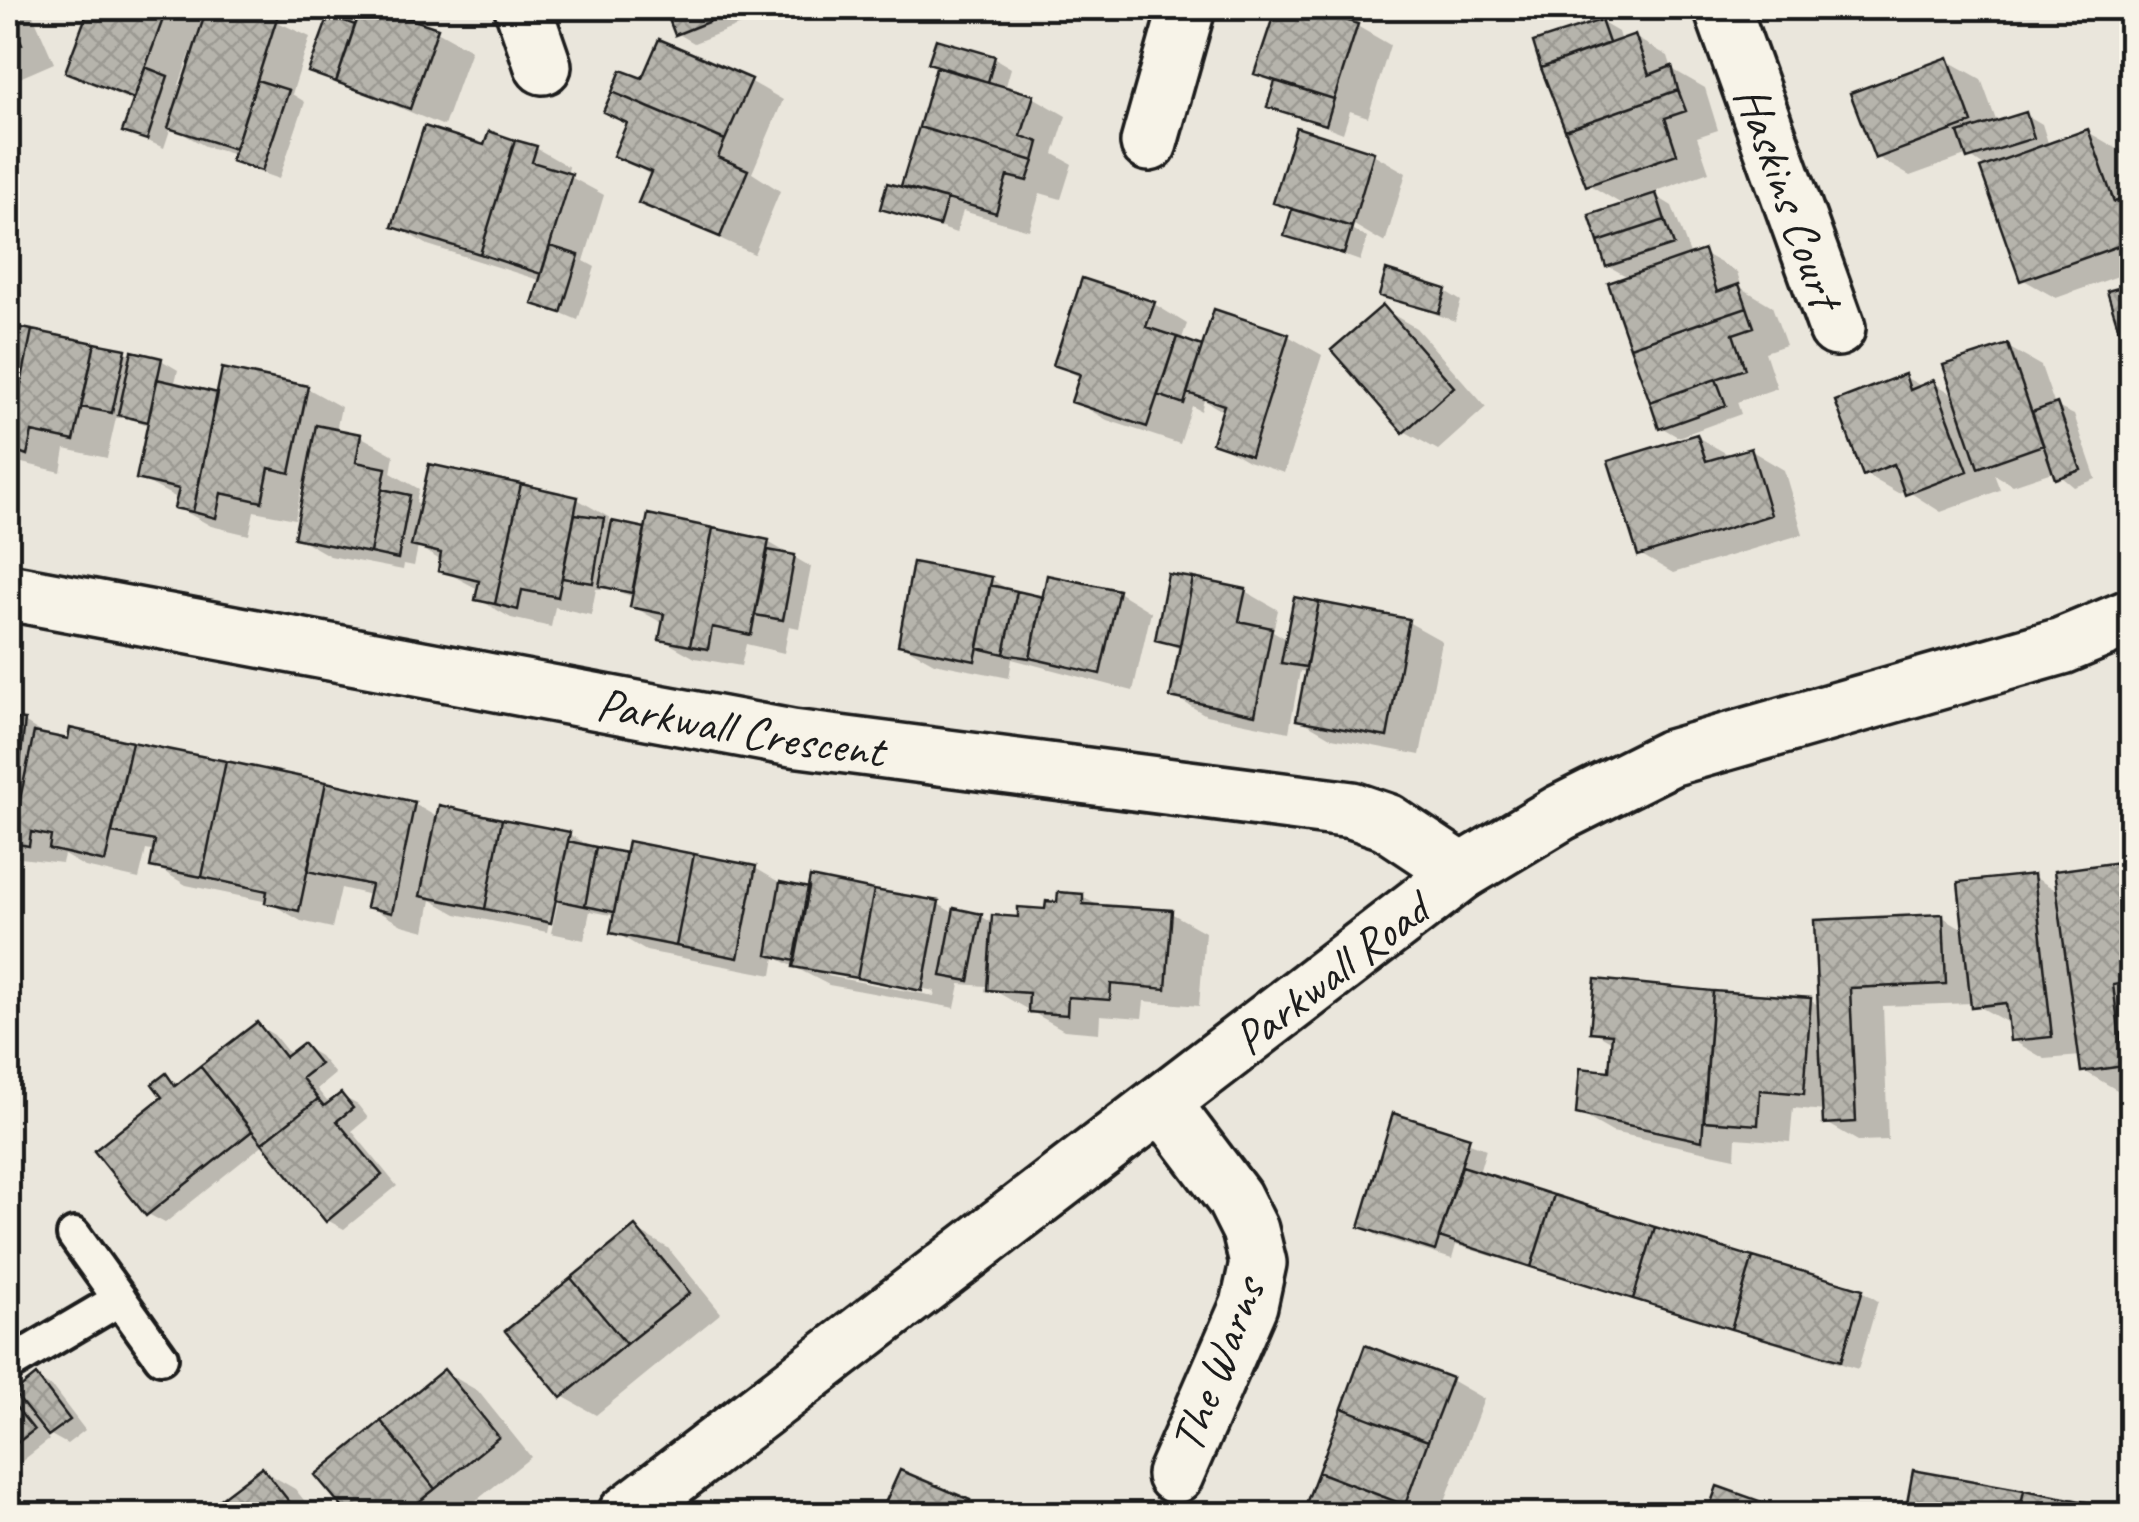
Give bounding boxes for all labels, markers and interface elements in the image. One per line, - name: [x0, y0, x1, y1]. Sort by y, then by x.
- street label: Haskins Court: [1721, 78, 1858, 321]
- street label: Parkwall Crescent: [592, 673, 892, 781]
- street label: Parkwall Road: [1221, 876, 1445, 1068]
- street label: The Warns: [1156, 1266, 1279, 1461]

